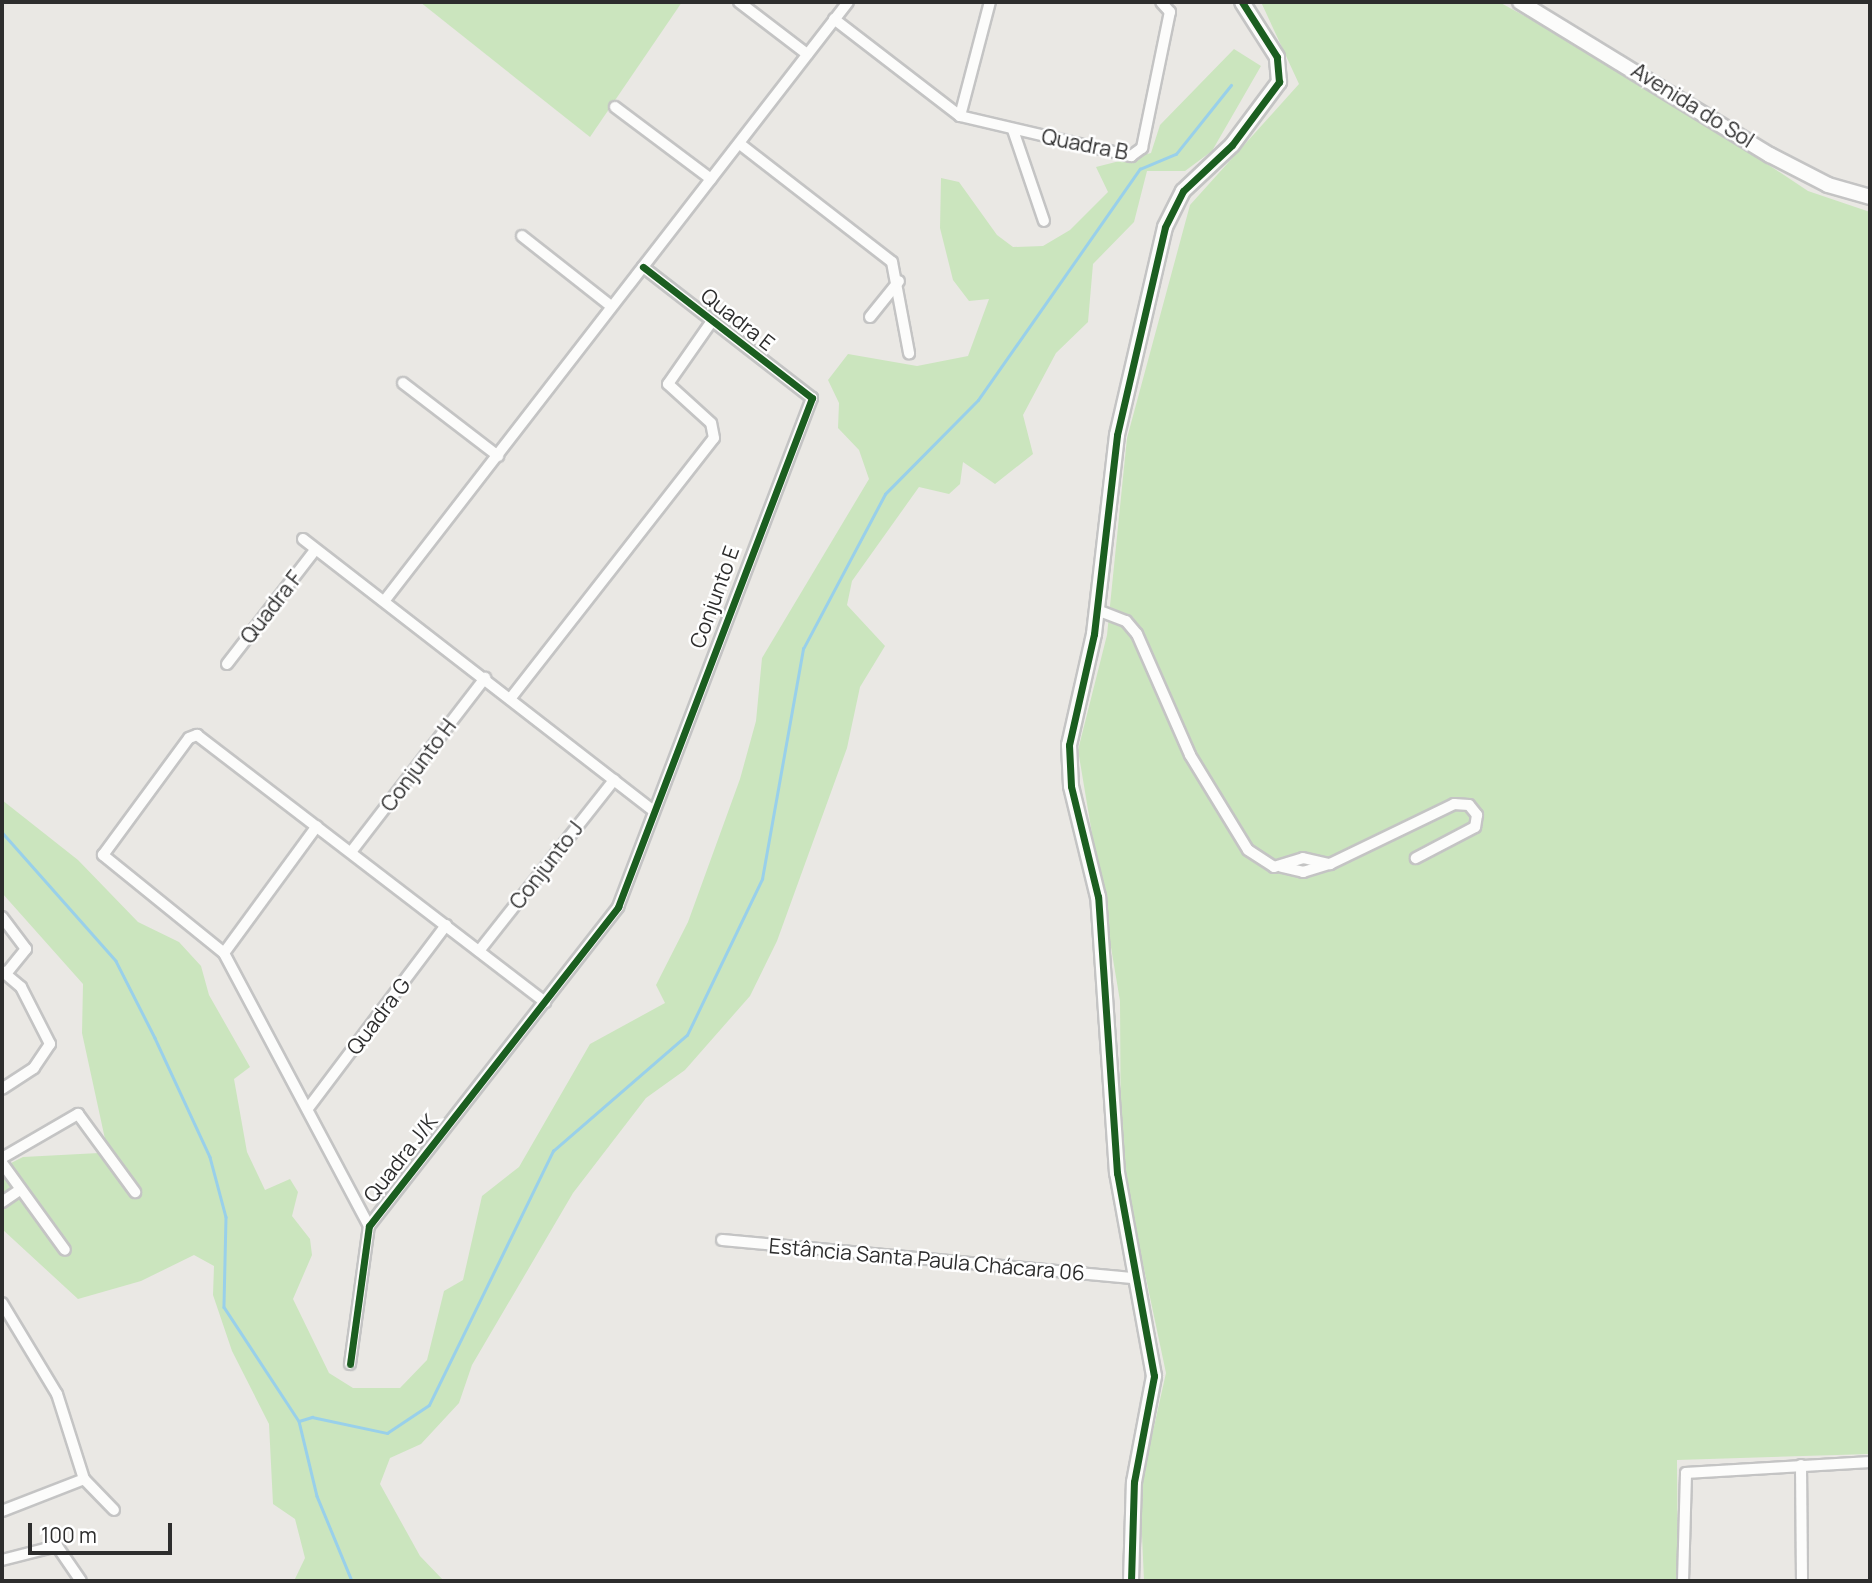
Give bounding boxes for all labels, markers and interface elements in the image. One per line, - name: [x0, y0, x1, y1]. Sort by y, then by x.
- street label: Avenida do Sol: [1627, 57, 1759, 153]
- street label: Quadra B: [1040, 123, 1130, 165]
- street label: Quadra E: [696, 282, 780, 356]
- street label: Conjunto E: [684, 543, 744, 651]
- street label: Quadra F: [235, 566, 307, 648]
- street label: Conjunto H: [375, 714, 461, 816]
- street label: Conjunto J: [504, 816, 588, 914]
- street label: Quadra G: [341, 973, 415, 1059]
- street label: Quadra J/K: [358, 1109, 442, 1207]
- street label: Estância Santa Paula Chácara 06: [768, 1233, 1086, 1285]
- scale bar: [32, 1510, 175, 1554]
- text: 100 m: [41, 1521, 97, 1549]

